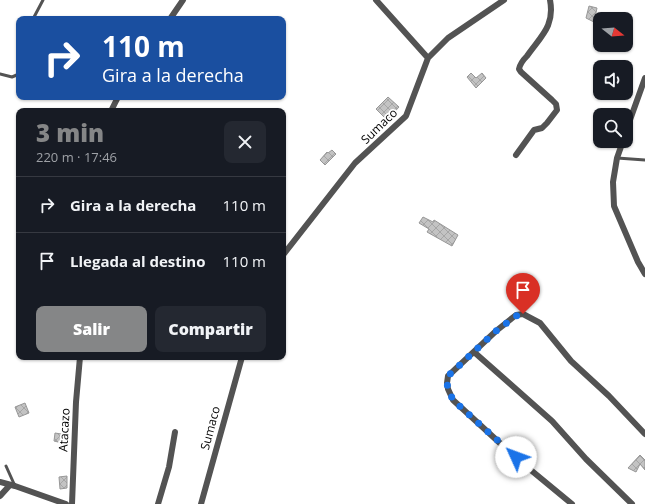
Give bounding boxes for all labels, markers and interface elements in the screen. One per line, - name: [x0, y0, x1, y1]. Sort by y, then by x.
- north arrow: [593, 12, 633, 52]
- map controls: [593, 12, 633, 148]
- text: 110 m: [102, 27, 185, 65]
- icon: right: [36, 32, 88, 84]
- button: sound: [593, 60, 633, 100]
- text: Gira a la derecha: [102, 63, 244, 87]
- street label: Sumaco: [357, 104, 401, 148]
- button: search: [593, 108, 633, 148]
- text: 3 min: [36, 116, 104, 149]
- button: close: [224, 121, 266, 163]
- text: 220 m · 17:46: [36, 148, 117, 166]
- icon: right: [36, 194, 58, 216]
- text: Gira a la derecha: [70, 195, 196, 215]
- text: 110 m: [222, 195, 266, 215]
- icon: arrive: [36, 250, 58, 272]
- text: Llegada al destino: [70, 251, 205, 271]
- text: 110 m: [222, 251, 266, 271]
- pin: [506, 273, 540, 314]
- icon: arrive: [512, 279, 534, 301]
- button: Salir: [36, 306, 147, 352]
- button: Compartir: [155, 306, 266, 352]
- street label: Sumaco: [196, 404, 224, 452]
- street label: Atacazo: [54, 408, 74, 452]
- position arrow: [495, 436, 537, 478]

